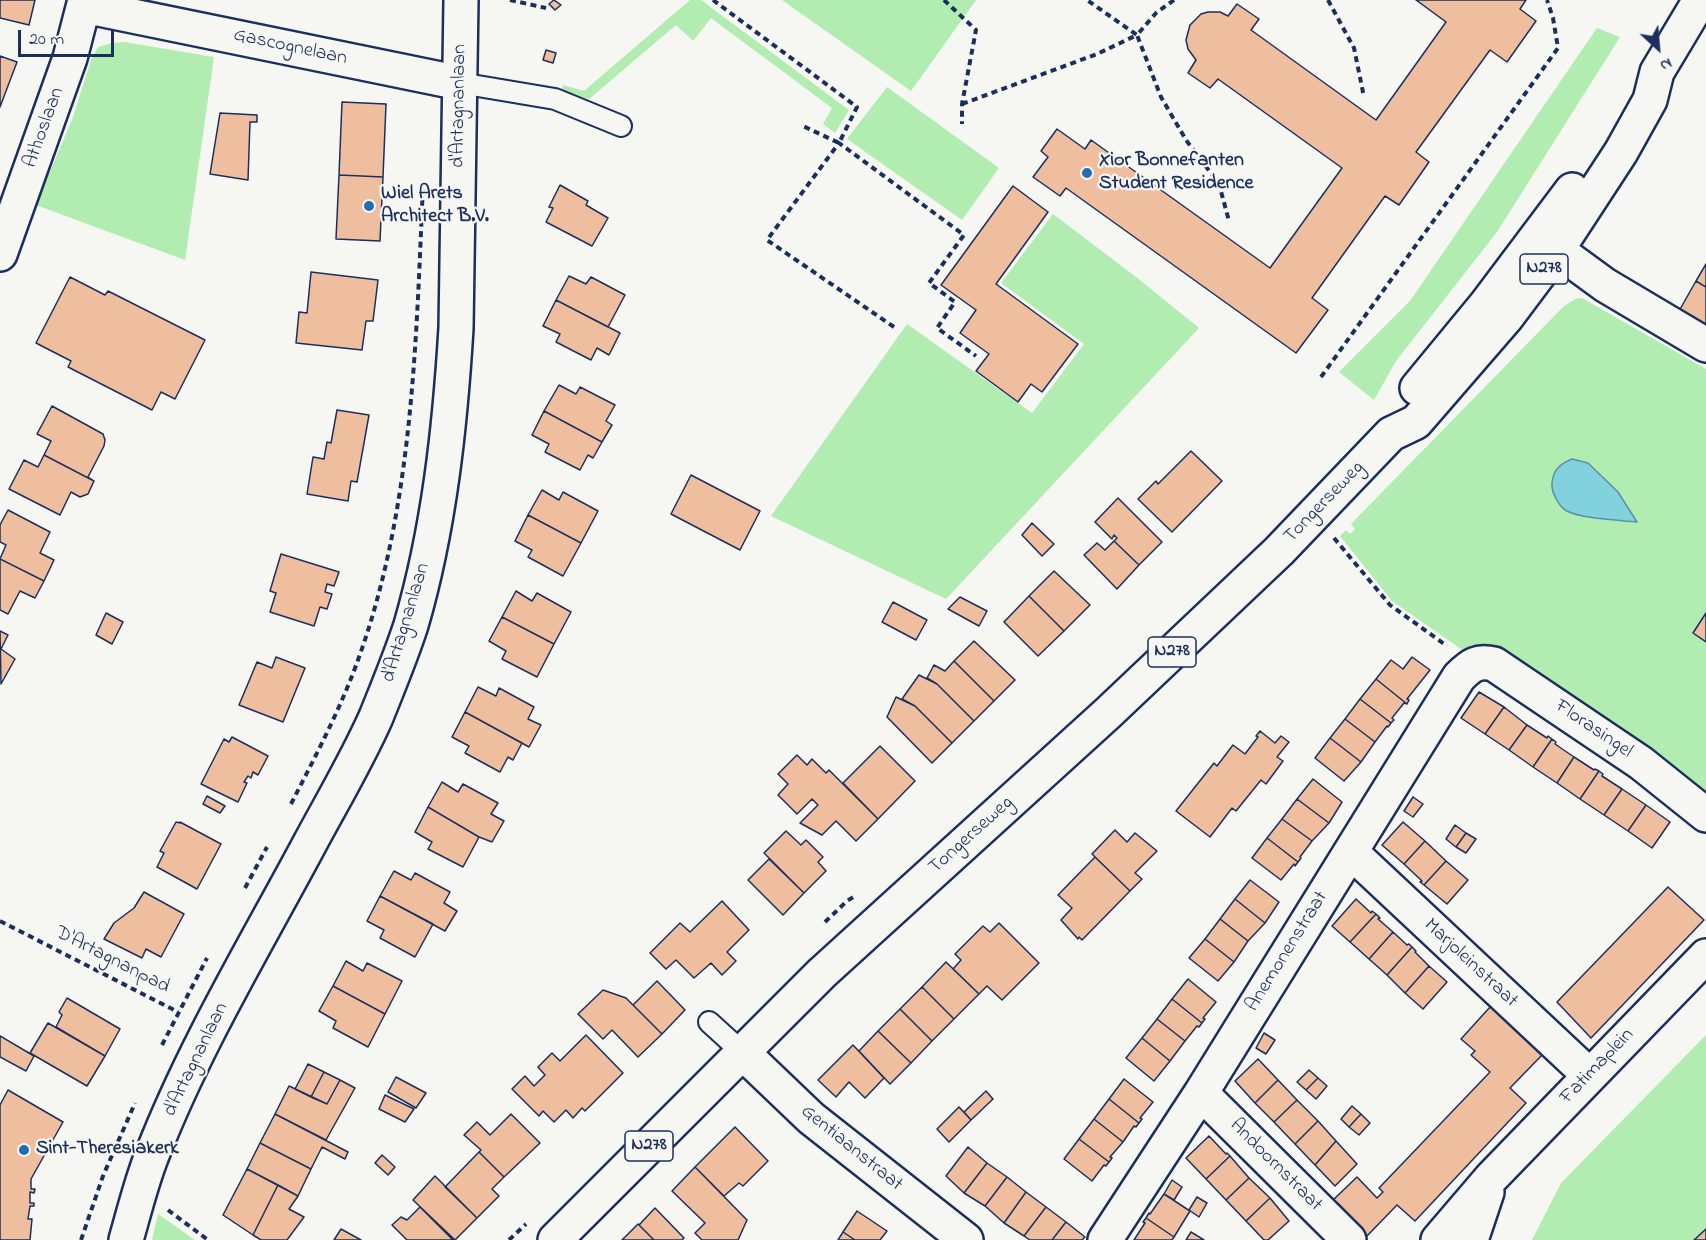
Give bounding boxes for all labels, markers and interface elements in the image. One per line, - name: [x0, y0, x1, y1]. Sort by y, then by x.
- scale bar: [21, 18, 117, 56]
- north arrow: [1628, 18, 1688, 78]
- street label: Gascognelaan: [231, 24, 349, 72]
- text: 20 m: [29, 27, 64, 53]
- street label: d'Artagnanlaan: [447, 44, 473, 168]
- text: N: [1656, 51, 1676, 77]
- street label: Athoslaan: [19, 84, 71, 172]
- place label: Xior Bonnefanten Student Residence: [1099, 150, 1253, 197]
- marker: Xior Bonnefanten Student Residence: [1080, 166, 1094, 180]
- place label: Wiel Arets Architect B.V.: [381, 183, 489, 230]
- marker: Wiel Arets Architect B.V.: [362, 199, 376, 213]
- road number: N278: [1520, 254, 1568, 284]
- street label: Tongerseweg: [1280, 457, 1370, 549]
- street label: d'Artagnanlaan: [377, 560, 437, 686]
- road number: N278: [1148, 637, 1196, 667]
- street label: Florasingel: [1550, 695, 1636, 765]
- street label: Tongerseweg: [925, 792, 1019, 880]
- street label: Anemonenstraat: [1241, 887, 1335, 1017]
- street label: Marjoleinstraat: [1418, 914, 1522, 1014]
- street label: D'Artagnanpad: [51, 922, 173, 1000]
- street label: d'Artagnanlaan: [159, 999, 235, 1121]
- street label: Fatimaplein: [1556, 1024, 1640, 1110]
- street label: Gentiaanstraat: [795, 1100, 907, 1198]
- street label: Andoornstraat: [1223, 1114, 1327, 1218]
- road number: N278: [625, 1131, 673, 1161]
- place label: Sint-Theresiakerk: [36, 1138, 179, 1162]
- marker: Sint-Theresiakerk: [17, 1143, 31, 1157]

